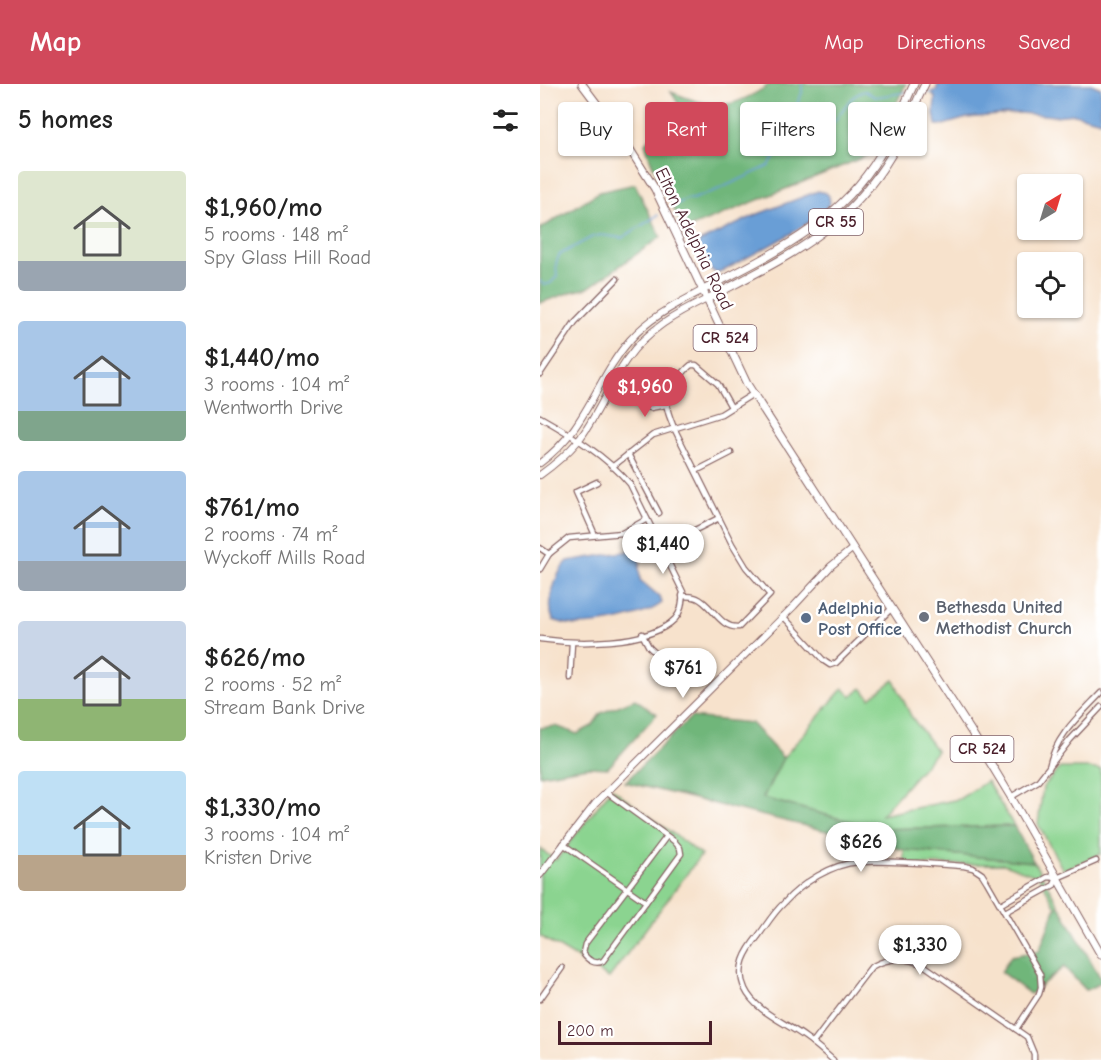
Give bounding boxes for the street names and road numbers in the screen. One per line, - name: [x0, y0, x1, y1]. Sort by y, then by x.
- street label: Elton Adelphia Road: [651, 165, 737, 313]
- road number: CR 55: [809, 209, 863, 235]
- road number: CR 524: [694, 325, 756, 351]
- road number: CR 524: [950, 736, 1014, 762]

